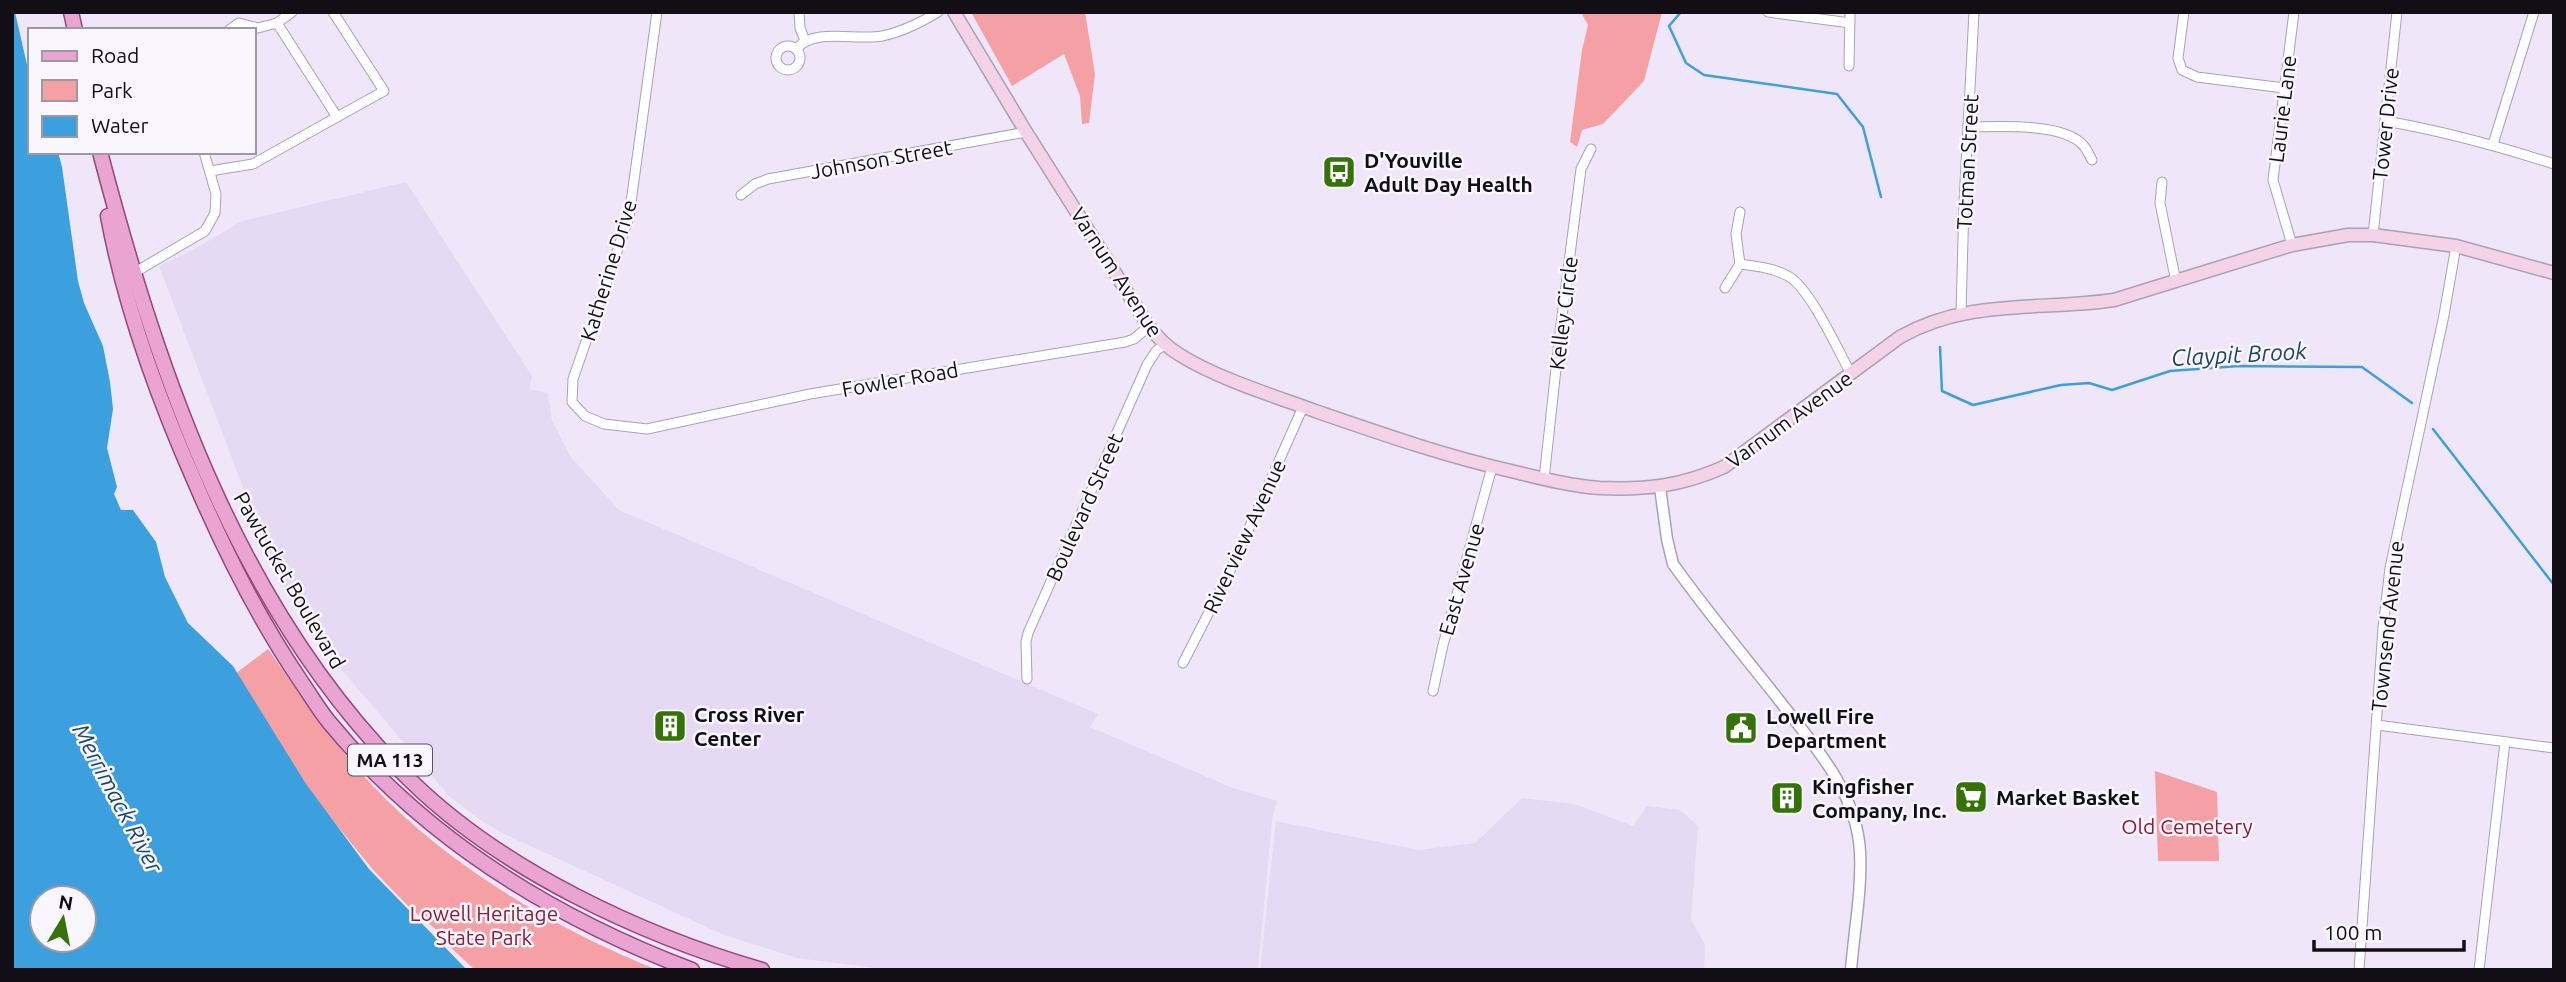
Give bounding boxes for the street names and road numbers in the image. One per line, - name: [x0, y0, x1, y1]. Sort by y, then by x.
- street label: Laurie Lane: [2264, 54, 2300, 164]
- street label: Tower Drive: [2367, 66, 2403, 182]
- street label: Totman Street: [1951, 94, 1983, 230]
- street label: Johnson Street: [808, 135, 954, 183]
- street label: Katherine Drive: [575, 196, 641, 344]
- street label: Varnum Avenue: [1066, 203, 1168, 341]
- street label: Kelley Circle: [1544, 255, 1582, 371]
- street label: Fowler Road: [840, 357, 960, 401]
- street label: Varnum Avenue: [1722, 365, 1856, 473]
- street label: Boulevard Street: [1041, 429, 1127, 585]
- street label: Riverview Avenue: [1198, 455, 1290, 617]
- street label: Pawtucket Boulevard: [230, 487, 350, 673]
- street label: East Avenue: [1434, 520, 1488, 638]
- street label: Townsend Avenue: [2366, 539, 2408, 713]
- road number: MA 113: [348, 744, 432, 776]

